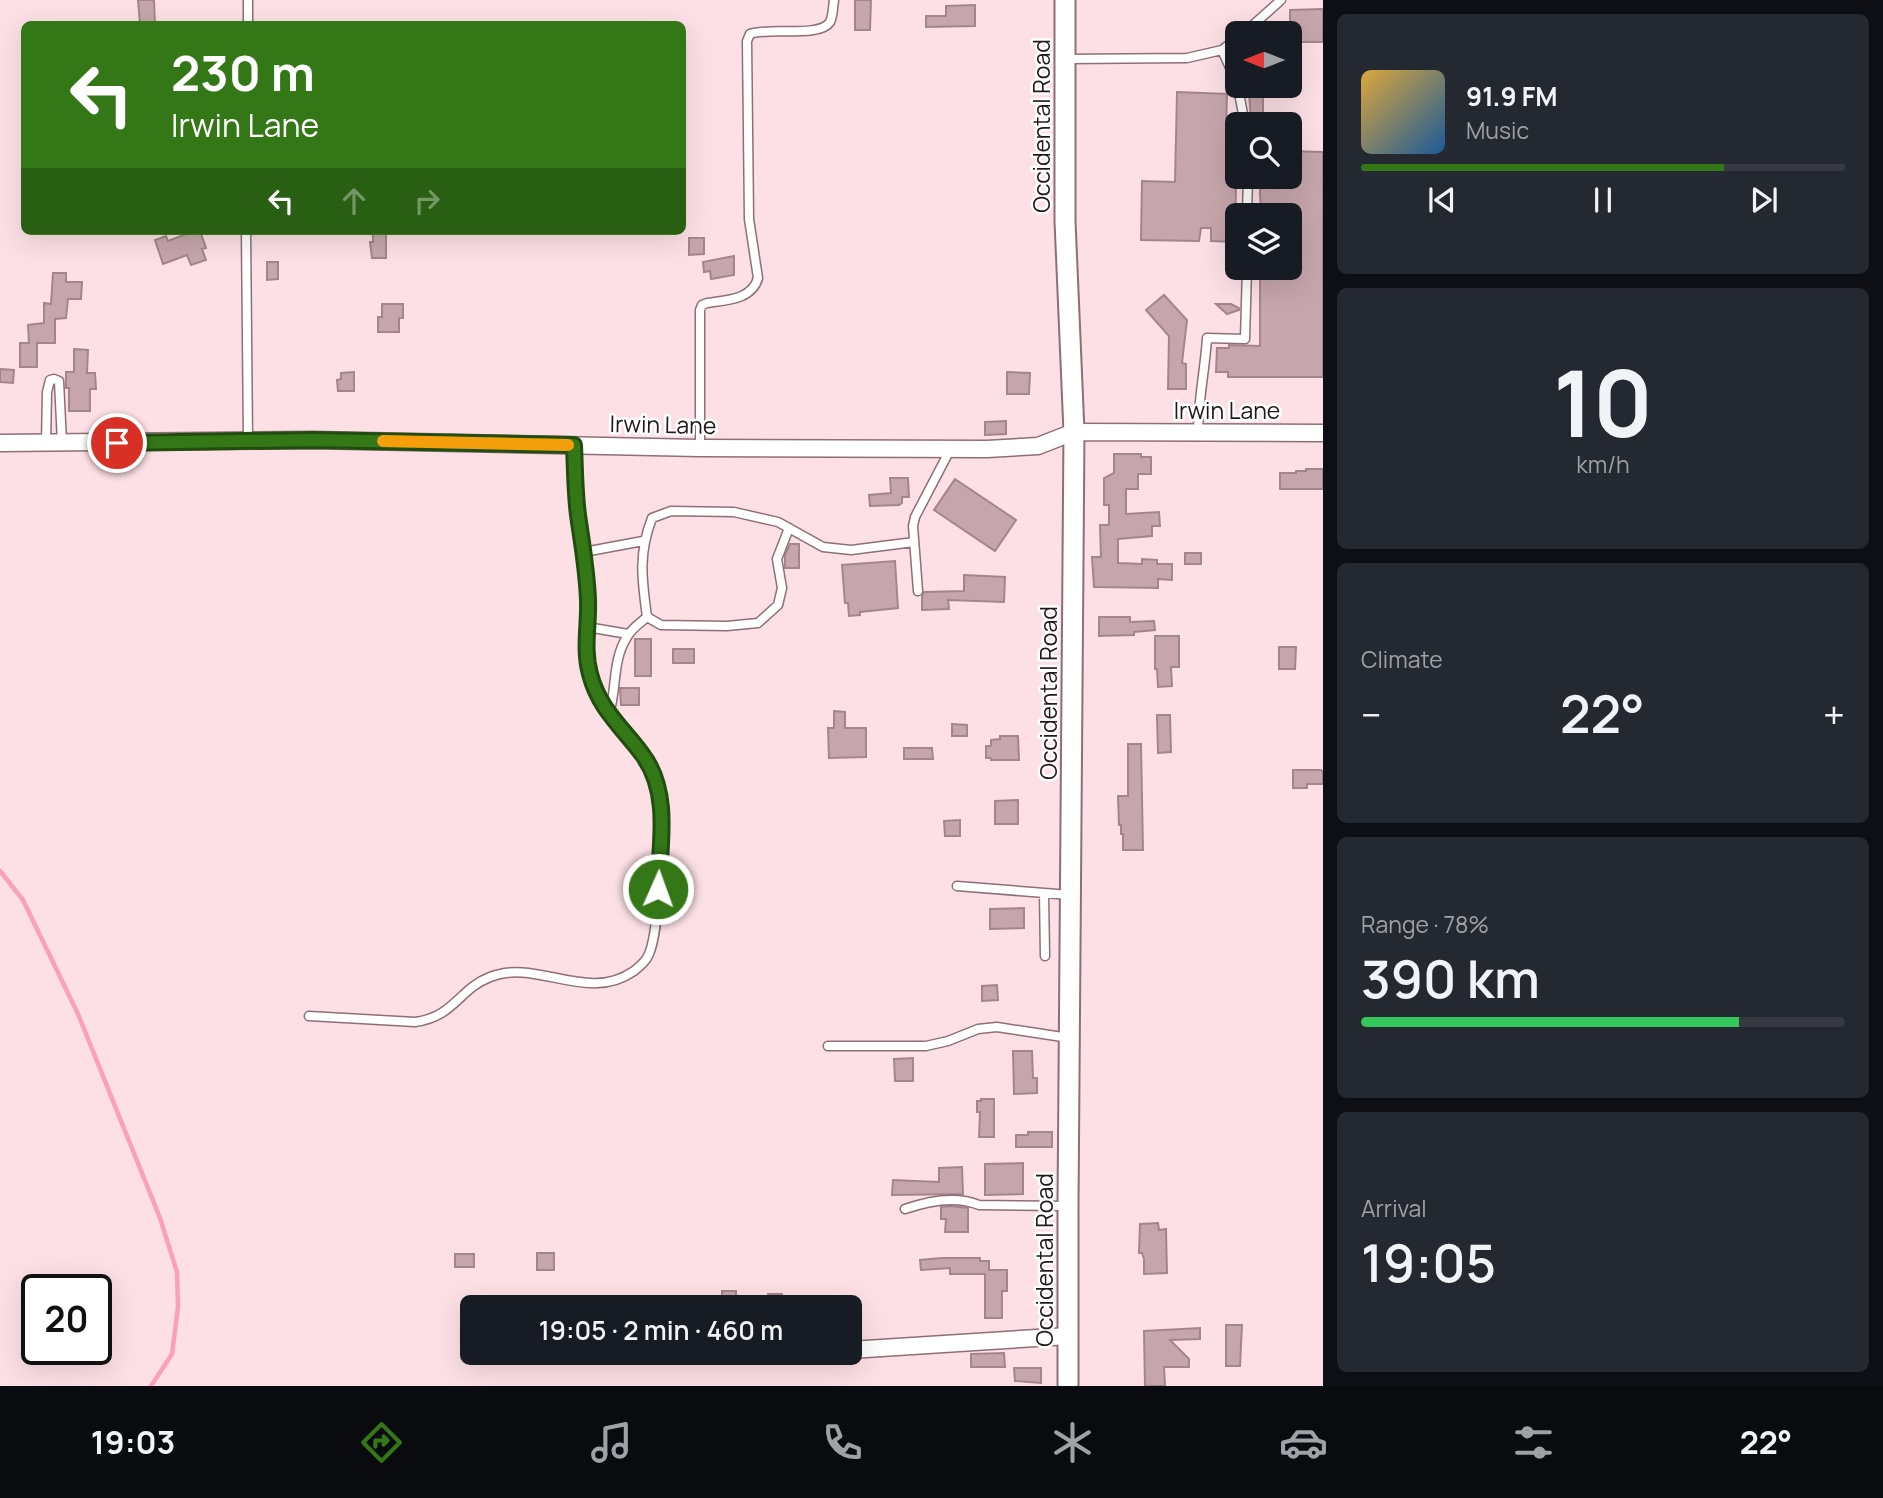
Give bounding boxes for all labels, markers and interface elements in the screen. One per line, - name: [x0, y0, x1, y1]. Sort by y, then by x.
- north arrow: [1225, 21, 1302, 98]
- map controls: [1225, 21, 1302, 280]
- text: 230 m: [171, 39, 315, 106]
- street label: Occidental Road: [1025, 39, 1057, 213]
- icon: left: [56, 49, 147, 140]
- text: 91.9 FM: [1466, 78, 1558, 114]
- text: Irwin Lane: [171, 103, 319, 147]
- button: search: [1225, 112, 1302, 189]
- text: Music: [1466, 114, 1529, 146]
- icon: previous: [1423, 181, 1461, 219]
- icon: pause: [1584, 181, 1622, 219]
- icon: next: [1745, 181, 1783, 219]
- icon: left: [262, 182, 300, 220]
- icon: ahead: [335, 182, 373, 220]
- icon: right: [408, 182, 446, 220]
- button: layers: [1225, 203, 1302, 280]
- text: 10: [1553, 340, 1653, 464]
- street label: Irwin Lane: [1174, 394, 1280, 426]
- street label: Irwin Lane: [609, 407, 717, 441]
- pin: [87, 413, 147, 473]
- icon: arrive: [98, 424, 136, 462]
- text: km/h: [1576, 448, 1630, 480]
- street label: Occidental Road: [1032, 606, 1064, 780]
- text: Climate: [1361, 643, 1443, 675]
- text: 22°: [1560, 678, 1645, 749]
- text: −: [1361, 688, 1382, 740]
- text: +: [1823, 688, 1845, 740]
- position arrow: [621, 852, 695, 926]
- text: Range · 78%: [1361, 908, 1489, 940]
- text: 390 km: [1361, 943, 1540, 1014]
- street label: Occidental Road: [1028, 1173, 1060, 1347]
- text: Arrival: [1361, 1192, 1427, 1224]
- text: 19:05: [1361, 1227, 1496, 1298]
- speed limit sign: 20: [21, 1274, 112, 1365]
- text: 19:05 · 2 min · 460 m: [539, 1312, 783, 1348]
- icon: directions: [357, 1418, 406, 1467]
- icon: music: [587, 1418, 636, 1467]
- icon: phone: [818, 1418, 867, 1467]
- icon: climate: [1048, 1418, 1097, 1467]
- icon: car: [1279, 1418, 1328, 1467]
- icon: filters: [1509, 1418, 1558, 1467]
- text: 19:03: [91, 1420, 175, 1464]
- text: 22°: [1740, 1420, 1792, 1464]

